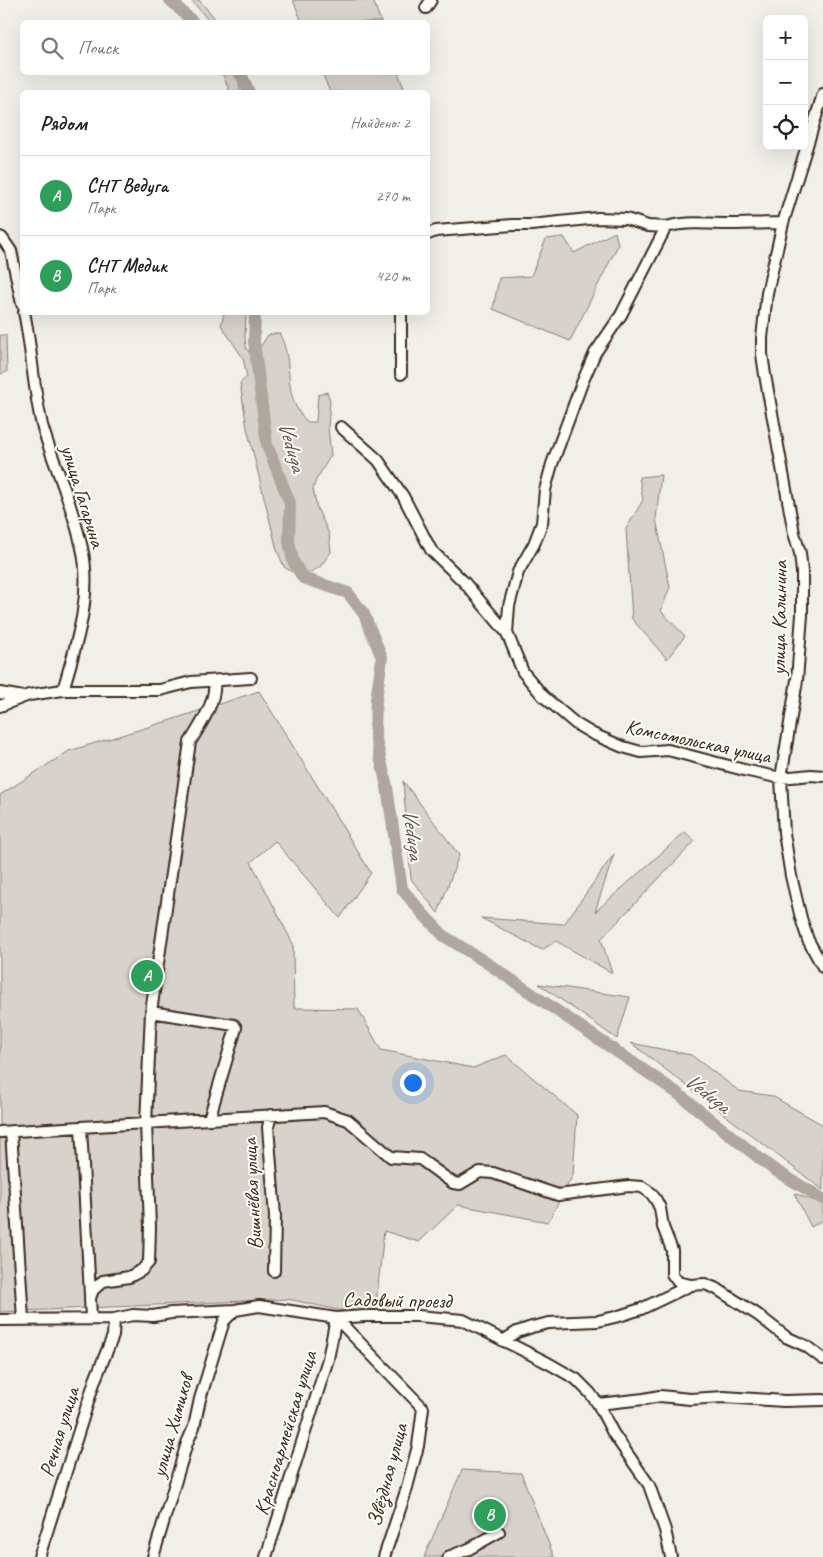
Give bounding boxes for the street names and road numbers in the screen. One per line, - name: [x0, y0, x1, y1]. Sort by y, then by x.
- street label: улица Гагарина: [54, 439, 112, 552]
- street label: улица Калинина: [765, 559, 793, 678]
- street label: Комсомольская улица: [623, 713, 775, 769]
- street label: Вишнёвая улица: [236, 1136, 268, 1250]
- street label: Садовый проезд: [342, 1286, 454, 1314]
- street label: Красноармейская улица: [248, 1346, 323, 1518]
- street label: улица Химиков: [144, 1368, 200, 1482]
- street label: Речная улица: [33, 1382, 86, 1480]
- street label: Звёздная улица: [361, 1419, 415, 1529]

